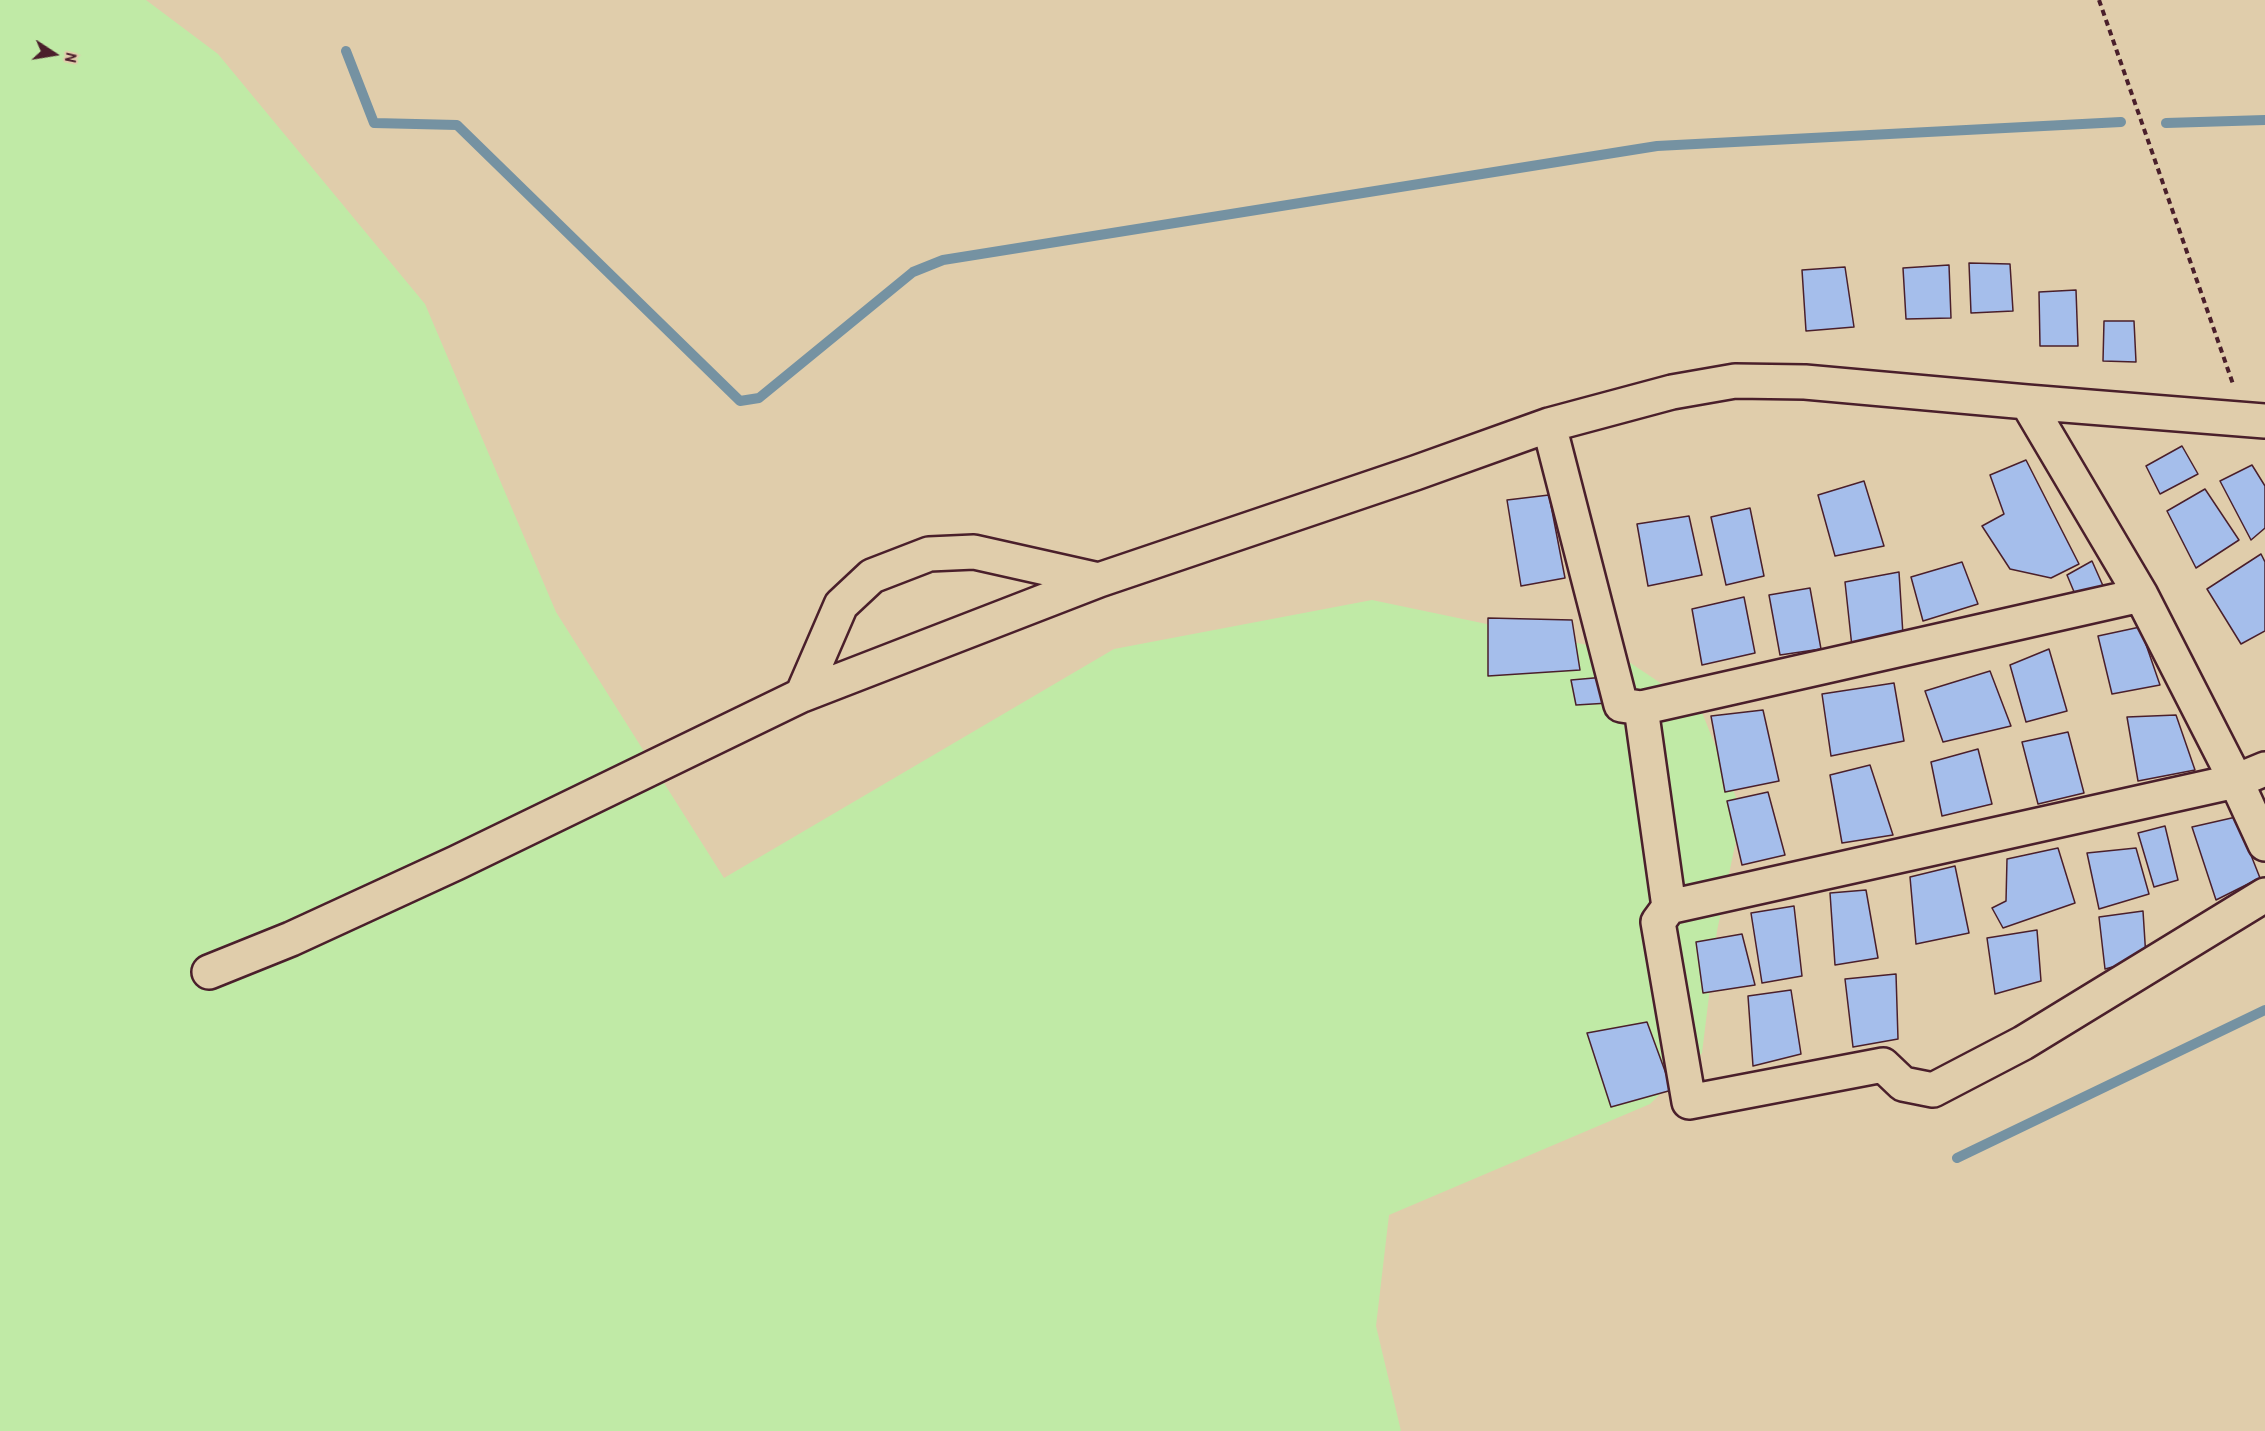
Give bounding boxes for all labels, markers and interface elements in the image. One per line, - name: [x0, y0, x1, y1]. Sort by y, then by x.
- north arrow: [24, 24, 84, 84]
- text: N: [60, 51, 83, 64]

